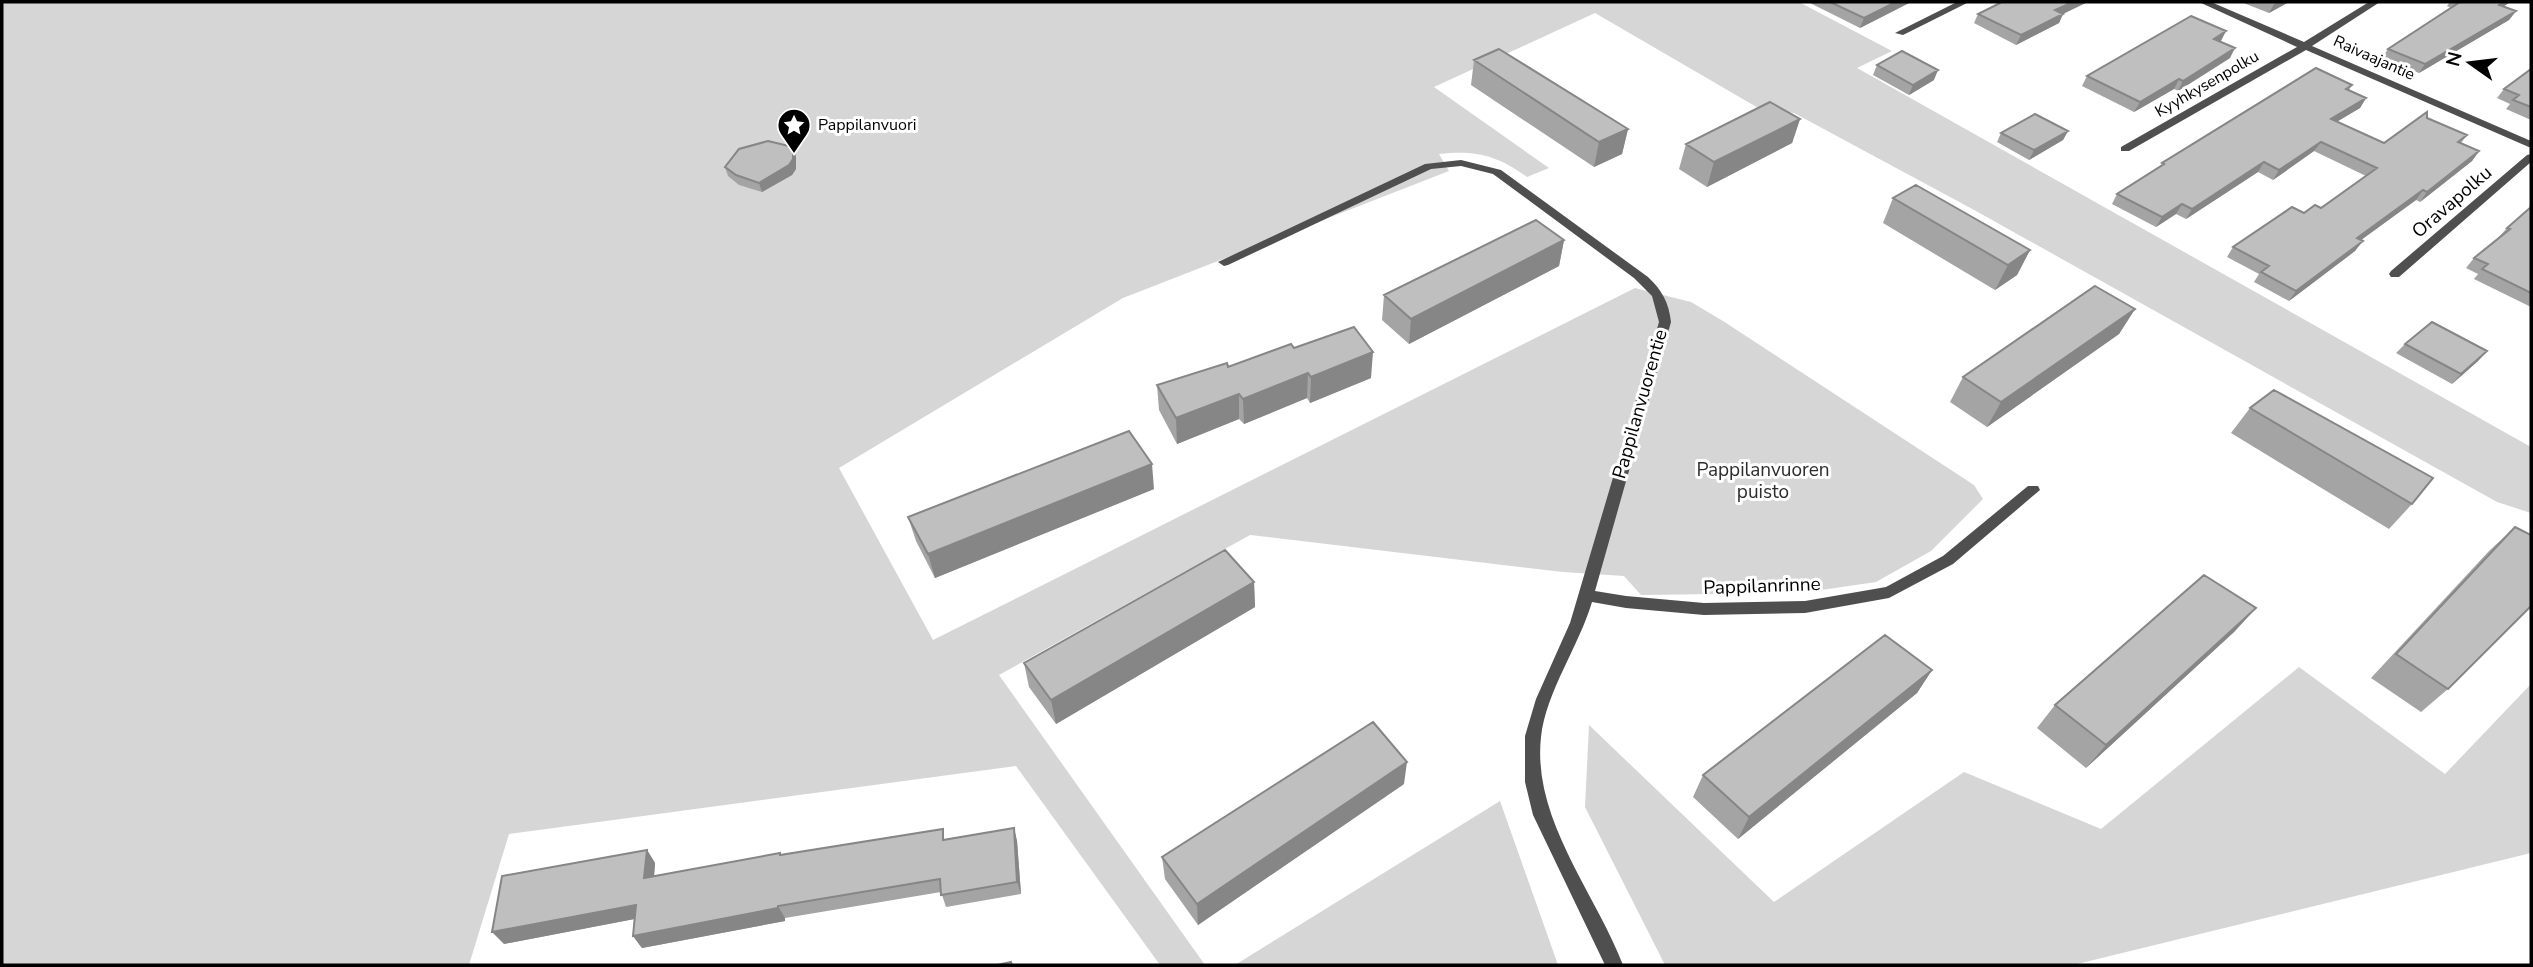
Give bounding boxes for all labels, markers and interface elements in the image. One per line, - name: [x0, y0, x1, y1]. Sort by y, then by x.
- north arrow: [2435, 28, 2505, 98]
- street label: Raivaajantie: [2330, 30, 2418, 86]
- street label: Kyyhkysenpolku: [2151, 45, 2263, 123]
- text: N: [2440, 49, 2469, 69]
- place icon: Pappilanvuori: [775, 106, 813, 155]
- place label: Pappilanvuori: [818, 114, 916, 136]
- street label: Oravapolku: [2406, 160, 2498, 244]
- street label: Pappilanvuorentie: [1606, 326, 1674, 482]
- park label: Pappilanvuoren puisto: [1696, 457, 1830, 505]
- street label: Pappilanrinne: [1703, 571, 1821, 601]

